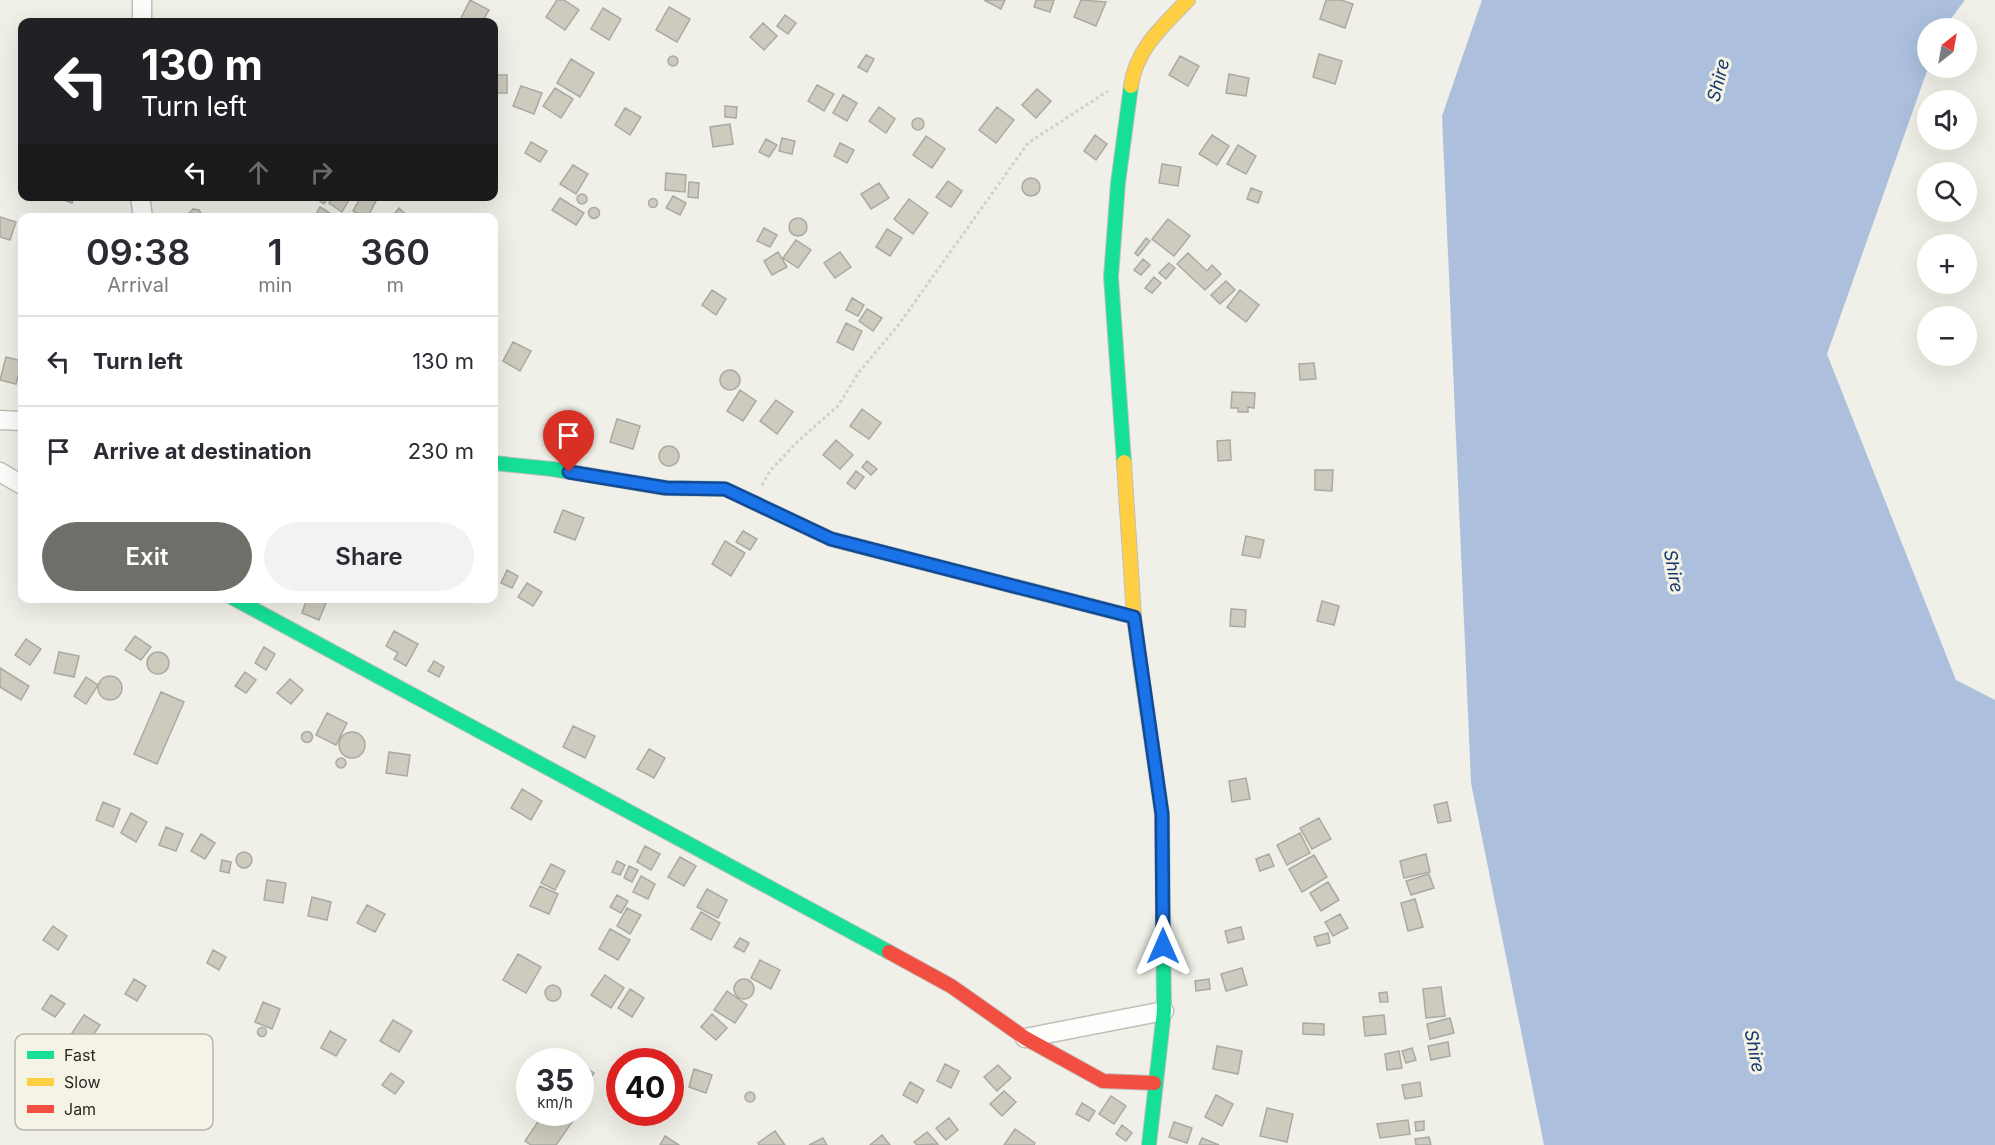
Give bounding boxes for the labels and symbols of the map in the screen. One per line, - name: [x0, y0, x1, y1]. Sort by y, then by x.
- north arrow: [1917, 18, 1977, 78]
- water label: Shire: [1703, 56, 1733, 104]
- pin: [543, 410, 594, 472]
- water label: Shire: [1660, 548, 1688, 594]
- position arrow: [1131, 914, 1195, 978]
- water label: Shire: [1741, 1028, 1769, 1074]
- legend: [15, 1034, 213, 1130]
- text: Fast: [64, 1045, 96, 1065]
- speed limit sign: 40: [606, 1048, 684, 1126]
- text: Slow: [64, 1072, 101, 1092]
- text: Jam: [64, 1099, 96, 1119]

